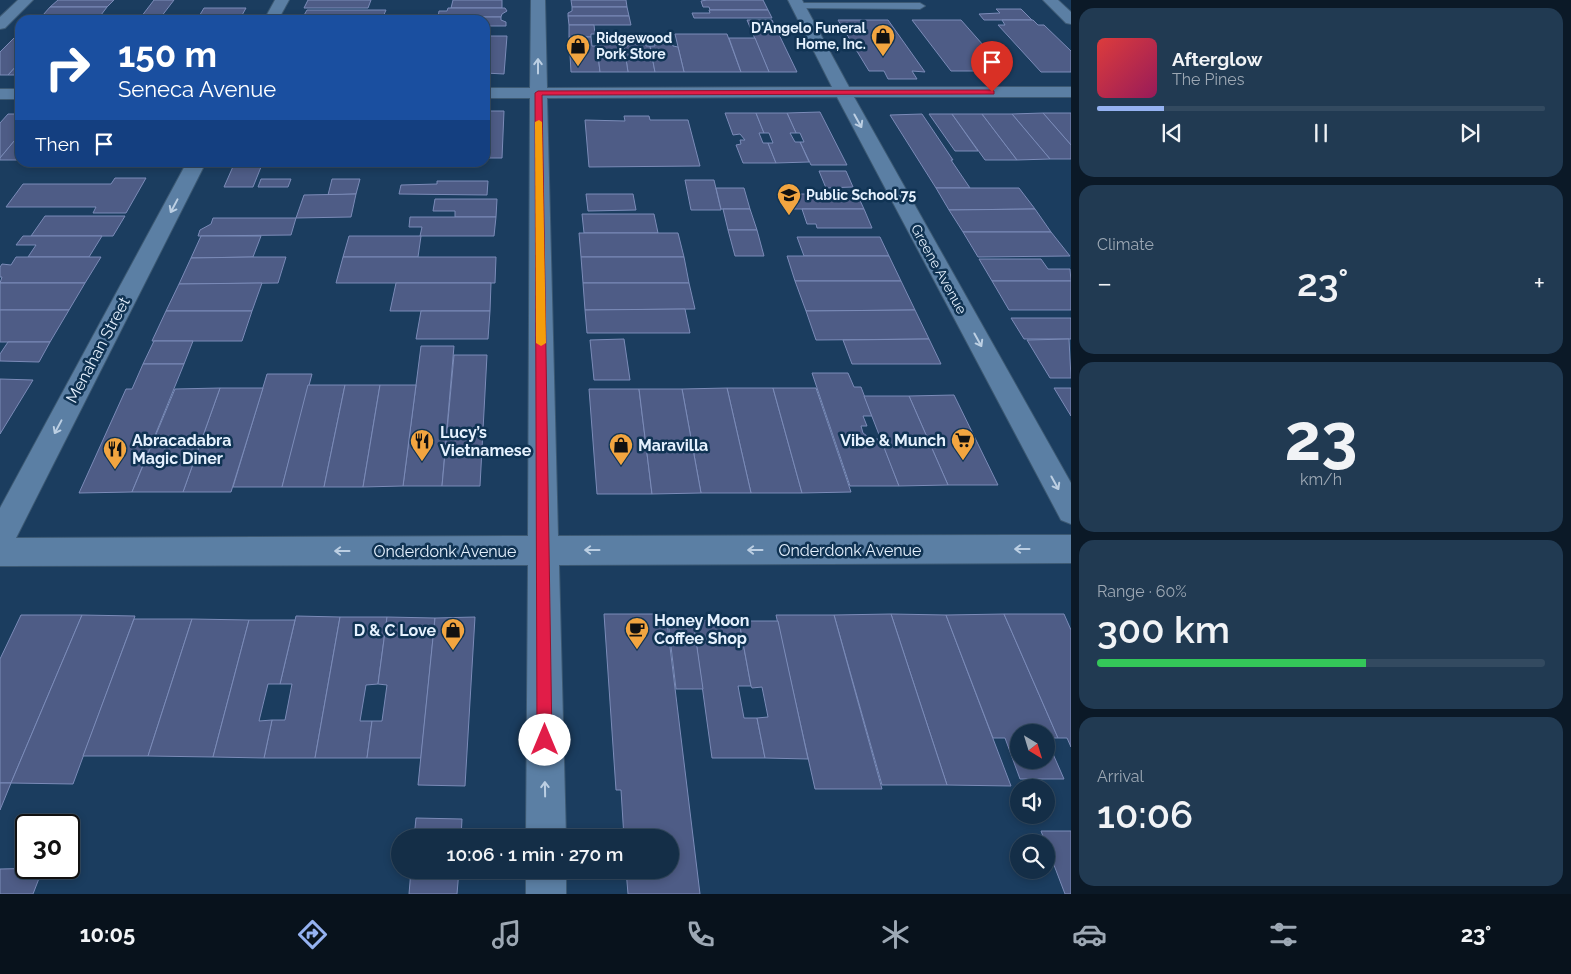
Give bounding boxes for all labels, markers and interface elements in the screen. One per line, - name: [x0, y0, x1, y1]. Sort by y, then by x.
- place label: D'Angelo Funeral Home, Inc.: [751, 20, 867, 52]
- shop icon: D'Angelo Funeral Home, Inc.: [870, 23, 896, 57]
- place label: Ridgewood Pork Store: [596, 30, 672, 62]
- shop icon: Ridgewood Pork Store: [565, 33, 591, 67]
- text: 150 m: [118, 34, 217, 75]
- icon: right: [35, 35, 100, 100]
- pin: [971, 41, 1013, 92]
- icon: arrive: [978, 48, 1006, 76]
- text: Afterglow: [1172, 48, 1262, 70]
- one-way arrow: [533, 59, 543, 75]
- text: The Pines: [1172, 70, 1244, 89]
- text: Seneca Avenue: [118, 76, 276, 102]
- one-way arrow: [853, 113, 863, 128]
- icon: previous: [1158, 119, 1186, 147]
- icon: pause: [1307, 119, 1335, 147]
- icon: next: [1456, 119, 1484, 147]
- icon: arrive: [90, 130, 118, 158]
- text: Then: [35, 133, 80, 155]
- school or university icon: Public School 75: [776, 182, 802, 216]
- place label: Public School 75: [806, 187, 917, 203]
- one-way arrow: [169, 198, 179, 213]
- street label: Greene Avenue: [908, 221, 970, 317]
- text: Climate: [1097, 235, 1154, 254]
- text: 23°: [1297, 260, 1349, 305]
- text: −: [1097, 267, 1112, 300]
- text: +: [1533, 267, 1545, 300]
- street label: Menahan Street: [62, 293, 134, 406]
- one-way arrow: [974, 332, 983, 347]
- text: 23: [1285, 399, 1357, 475]
- one-way arrow: [53, 419, 62, 434]
- place label: Lucy’s Vietnamese: [440, 423, 532, 460]
- supermarket icon: Vibe & Munch: [950, 427, 976, 461]
- restaurant icon: Lucy’s Vietnamese: [409, 428, 435, 462]
- place label: Abracadabra Magic Diner: [132, 431, 231, 468]
- place label: Vibe & Munch: [840, 431, 946, 450]
- shop icon: Maravilla: [608, 432, 634, 466]
- restaurant icon: Abracadabra Magic Diner: [102, 436, 128, 470]
- place label: Maravilla: [638, 436, 708, 455]
- text: km/h: [1300, 470, 1342, 489]
- one-way arrow: [1051, 475, 1061, 490]
- street label: Onderdonk Avenue: [778, 541, 922, 560]
- street label: Onderdonk Avenue: [373, 542, 517, 561]
- one-way arrow: [1015, 544, 1031, 554]
- one-way arrow: [585, 545, 601, 555]
- one-way arrow: [747, 545, 764, 555]
- one-way arrow: [335, 546, 351, 556]
- text: Range · 60%: [1097, 582, 1187, 601]
- text: 300 km: [1097, 607, 1230, 652]
- place label: Honey Moon Coffee Shop: [654, 611, 749, 648]
- cafe icon: Honey Moon Coffee Shop: [624, 616, 650, 650]
- shop icon: D & C Love: [440, 617, 466, 651]
- place label: D & C Love: [354, 621, 436, 640]
- position arrow: [518, 713, 570, 765]
- north arrow: [1010, 724, 1055, 769]
- map controls: [1010, 724, 1055, 879]
- text: Arrival: [1097, 767, 1144, 786]
- button: sound: [1010, 779, 1055, 824]
- one-way arrow: [540, 781, 550, 798]
- text: 10:06: [1097, 792, 1193, 837]
- speed limit sign: 30: [15, 814, 80, 879]
- button: search: [1010, 834, 1055, 879]
- text: 10:06 · 1 min · 270 m: [447, 843, 623, 865]
- icon: directions: [295, 917, 330, 952]
- icon: music: [489, 917, 524, 952]
- icon: phone: [683, 917, 718, 952]
- icon: climate: [878, 917, 913, 952]
- icon: car: [1072, 917, 1107, 952]
- icon: filters: [1266, 917, 1301, 952]
- text: 10:05: [80, 921, 135, 947]
- text: 23°: [1461, 921, 1491, 947]

